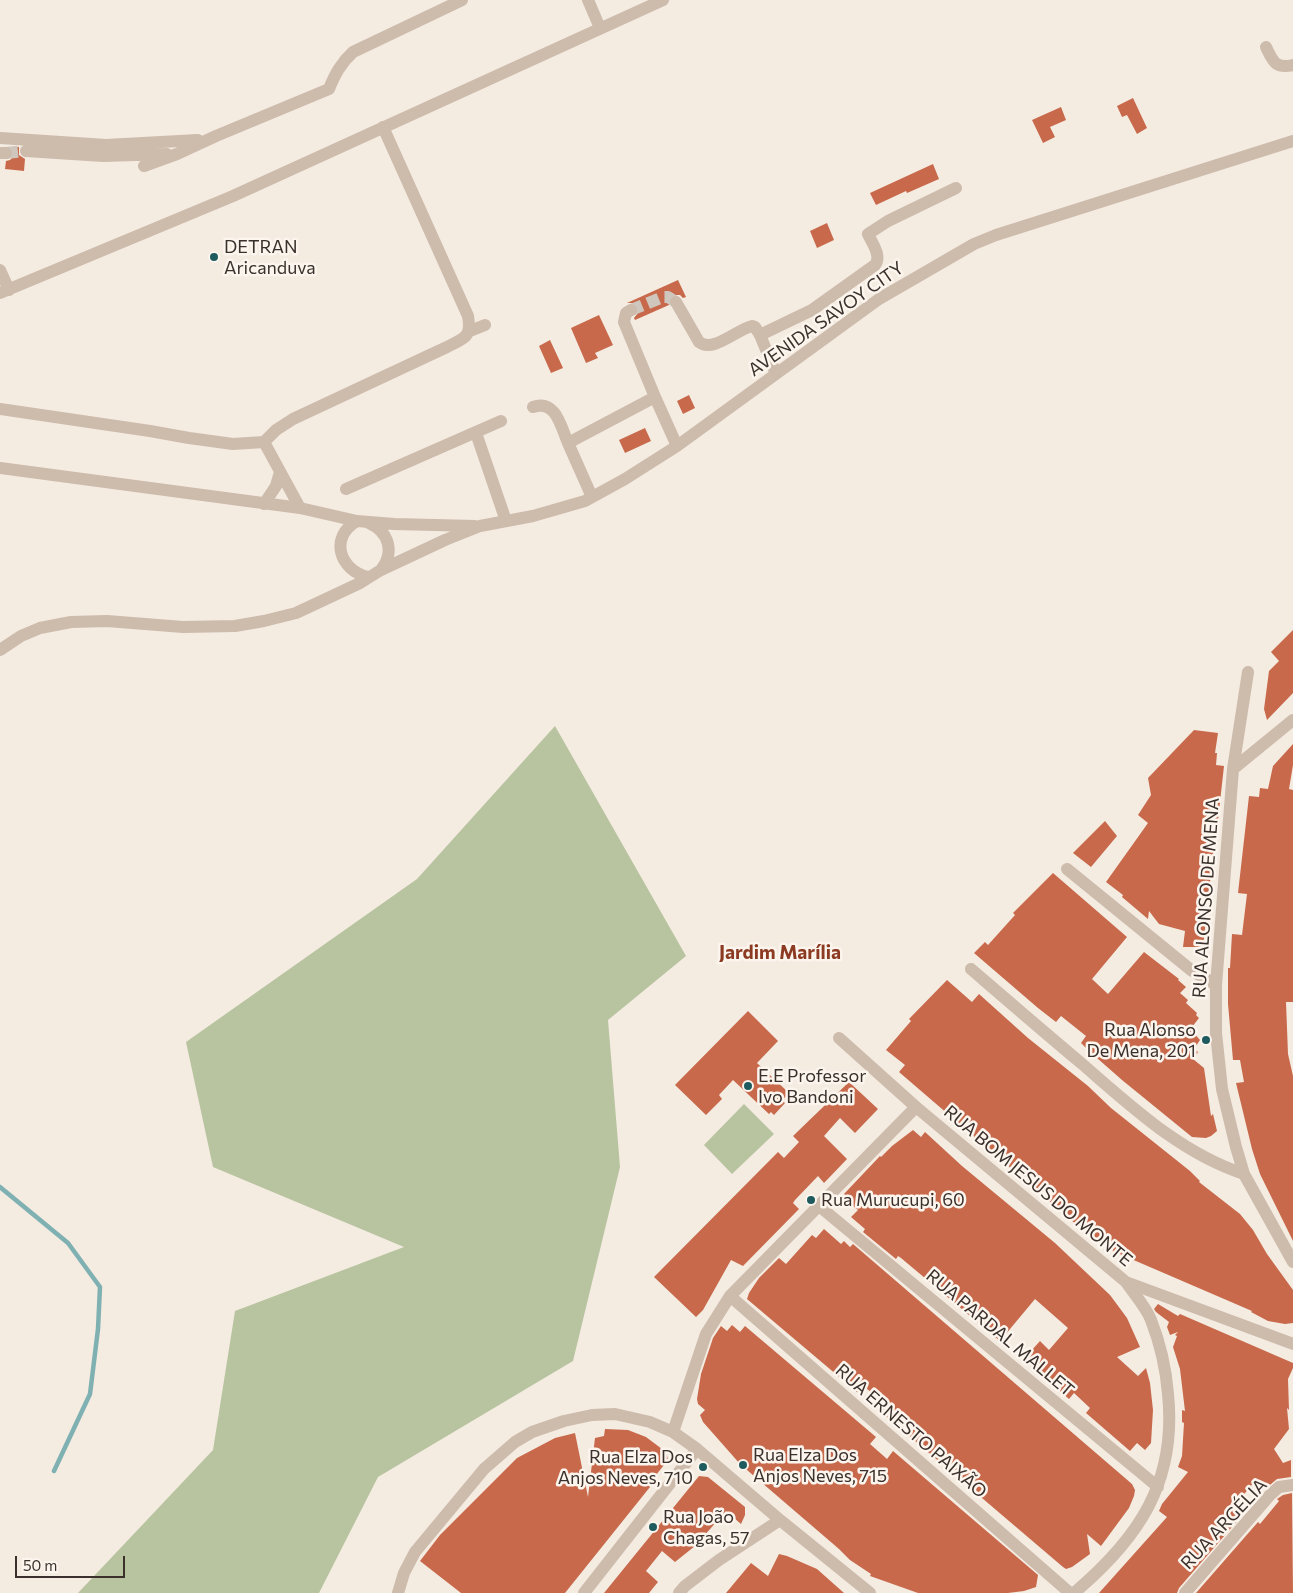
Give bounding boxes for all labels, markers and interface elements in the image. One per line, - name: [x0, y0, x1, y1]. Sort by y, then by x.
- place label: DETRAN Aricanduva: [224, 236, 316, 278]
- marker: DETRAN Aricanduva: [208, 251, 220, 263]
- street label: AVENIDA SAVOY CITY: [744, 257, 908, 381]
- street label: RUA ALONSO DE MENA: [1188, 797, 1224, 999]
- district label: Jardim Marília: [719, 942, 841, 964]
- place label: Rua Alonso De Mena, 201: [1086, 1019, 1196, 1062]
- marker: Rua Alonso De Mena, 201: [1200, 1034, 1212, 1046]
- place label: E.E Professor Ivo Bandoni: [758, 1065, 866, 1108]
- marker: E.E Professor Ivo Bandoni: [742, 1080, 754, 1092]
- street label: RUA BOM JESUS DO MONTE: [939, 1101, 1137, 1271]
- place label: Rua Murucupi, 60: [821, 1189, 965, 1211]
- marker: Rua Murucupi, 60: [805, 1194, 817, 1206]
- street label: RUA PARDAL MALLET: [922, 1265, 1078, 1401]
- street label: RUA ERNESTO PAIXÃO: [831, 1359, 991, 1503]
- place label: Rua Elza Dos Anjos Neves, 715: [753, 1444, 887, 1486]
- place label: Rua Elza Dos Anjos Neves, 710: [558, 1446, 693, 1488]
- marker: Rua Elza Dos Anjos Neves, 715: [737, 1459, 749, 1471]
- marker: Rua Elza Dos Anjos Neves, 710: [697, 1461, 709, 1473]
- street label: RUA ARGÉLIA: [1177, 1474, 1271, 1574]
- place label: Rua João Chagas, 57: [663, 1506, 750, 1548]
- marker: Rua João Chagas, 57: [647, 1521, 659, 1533]
- scale bar: [18, 1546, 128, 1578]
- text: 50 m: [23, 1556, 57, 1574]

